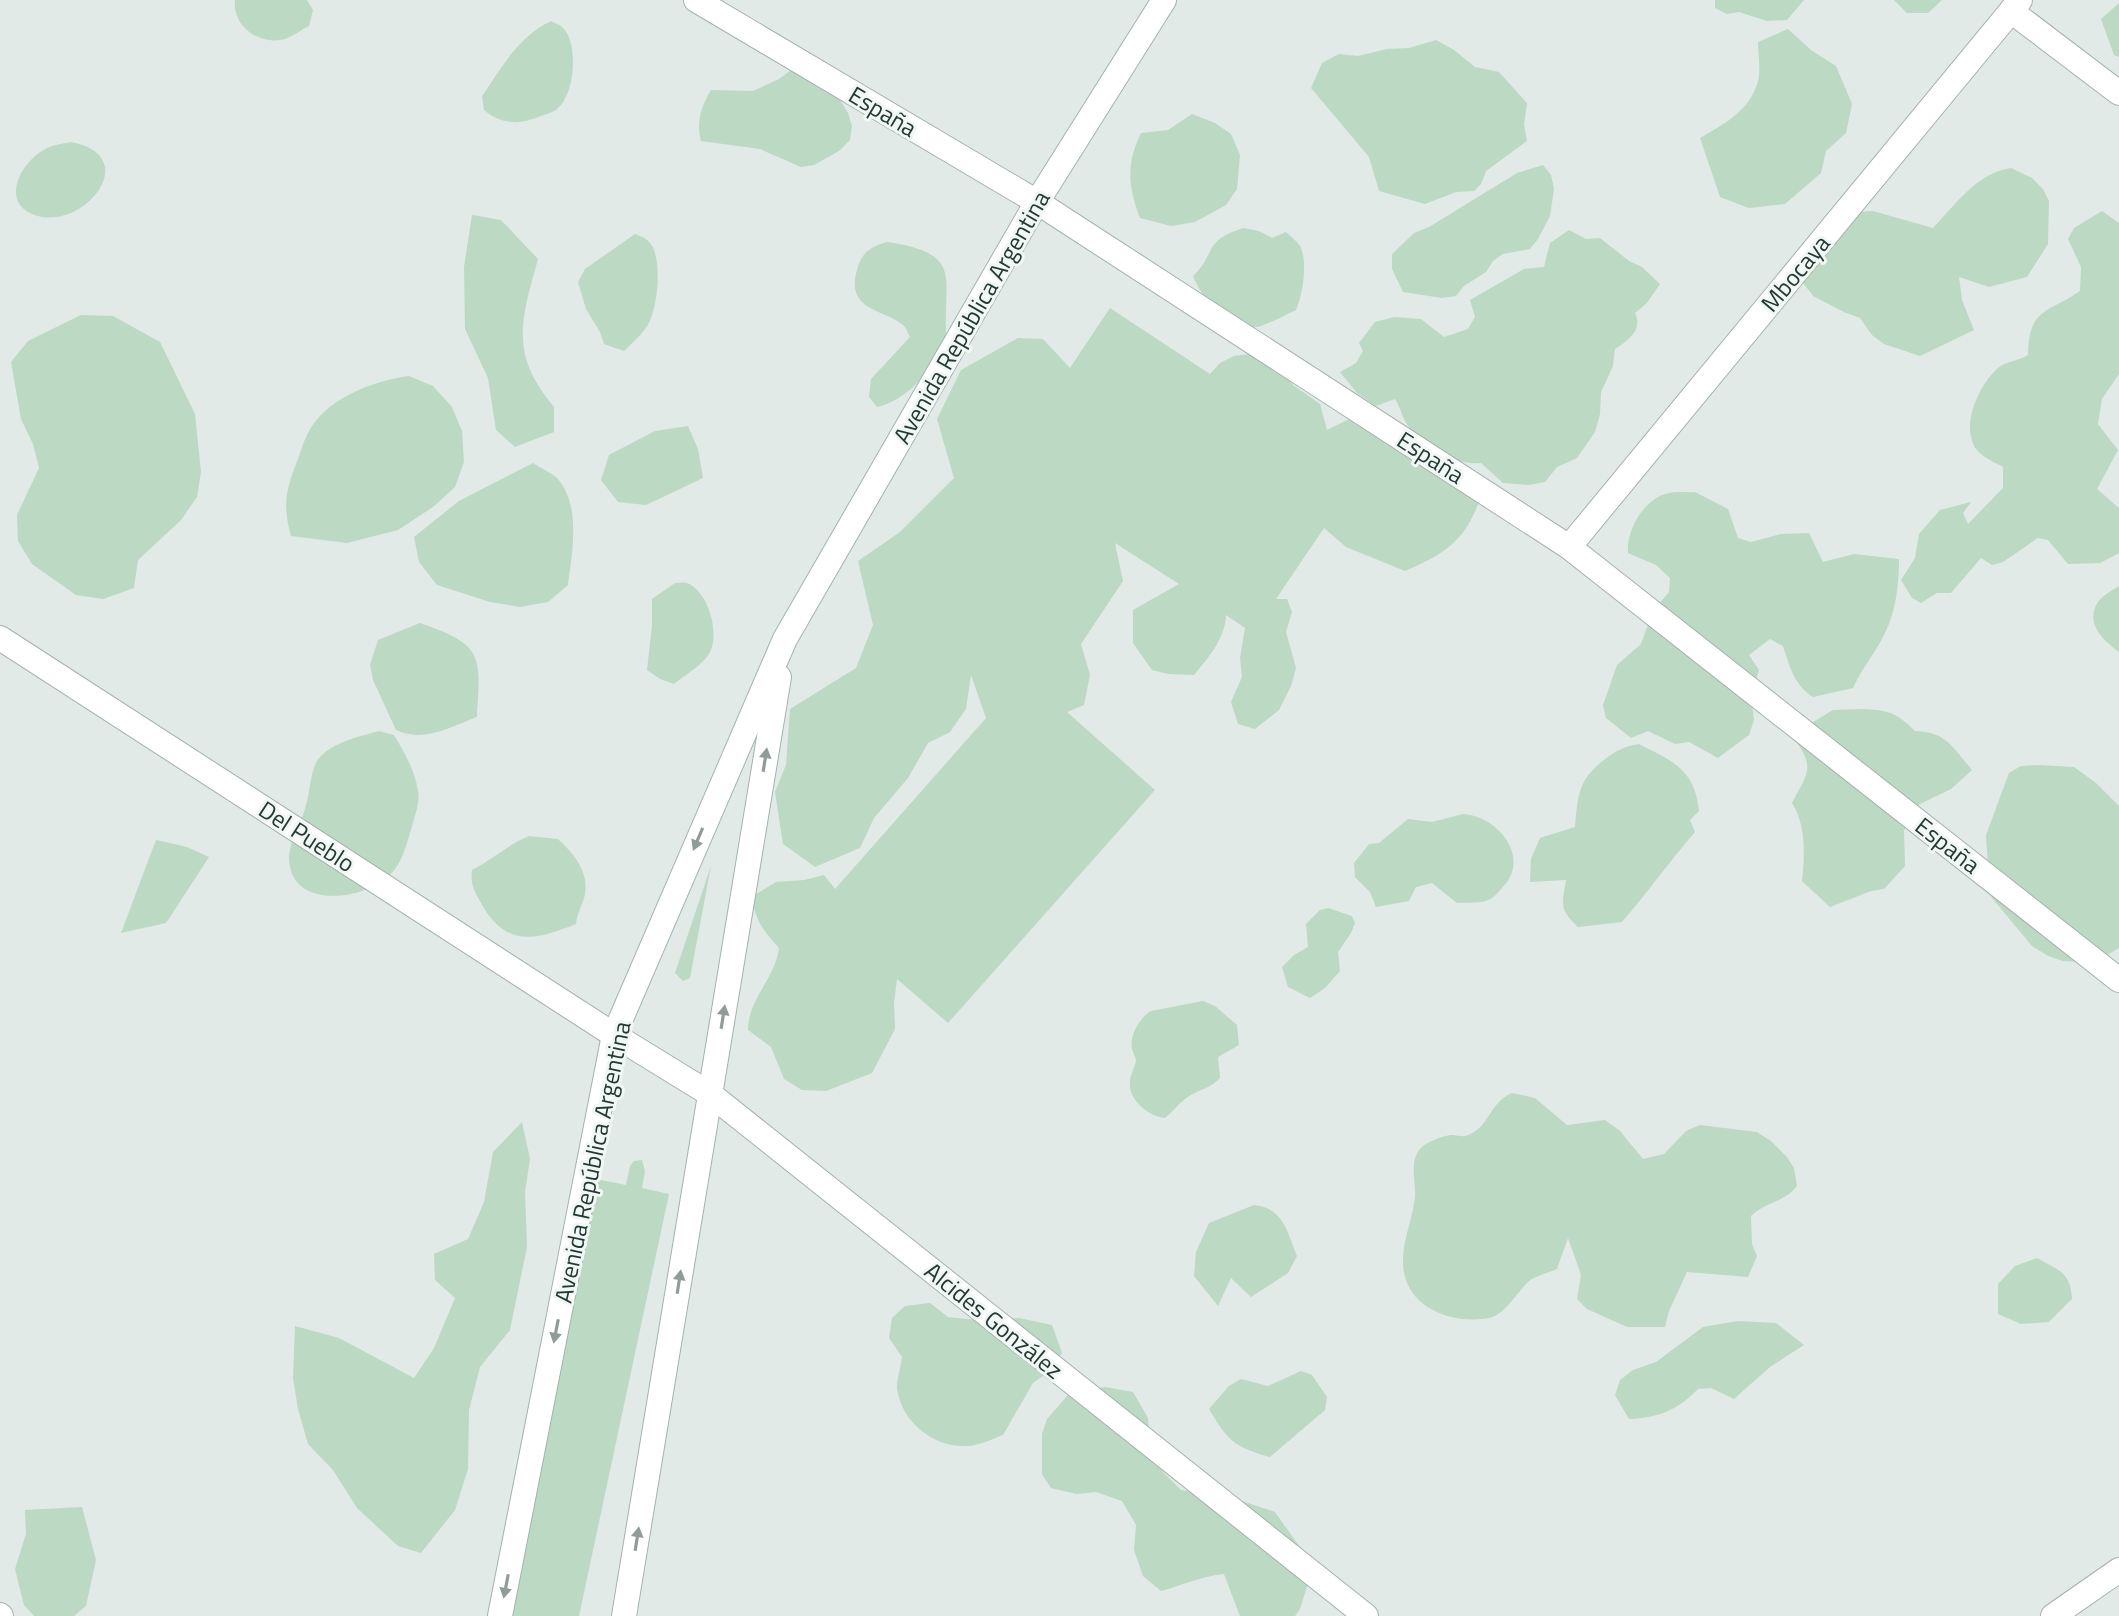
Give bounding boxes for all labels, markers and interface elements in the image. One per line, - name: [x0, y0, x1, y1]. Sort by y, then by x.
- street label: España: [842, 77, 924, 145]
- street label: Avenida República Argentina: [884, 184, 1058, 450]
- street label: Mbocaya: [1752, 226, 1838, 320]
- street label: España: [1390, 422, 1472, 492]
- one-way arrow: [759, 748, 772, 773]
- street label: Del Pueblo: [252, 791, 362, 881]
- street label: España: [1908, 808, 1988, 882]
- one-way arrow: [692, 827, 705, 851]
- one-way arrow: [717, 1004, 730, 1029]
- street label: Avenida República Argentina: [545, 1018, 639, 1306]
- street label: Alcides González: [917, 1253, 1071, 1387]
- one-way arrow: [674, 1270, 686, 1295]
- one-way arrow: [549, 1319, 561, 1344]
- one-way arrow: [631, 1526, 644, 1551]
- one-way arrow: [499, 1574, 512, 1599]

